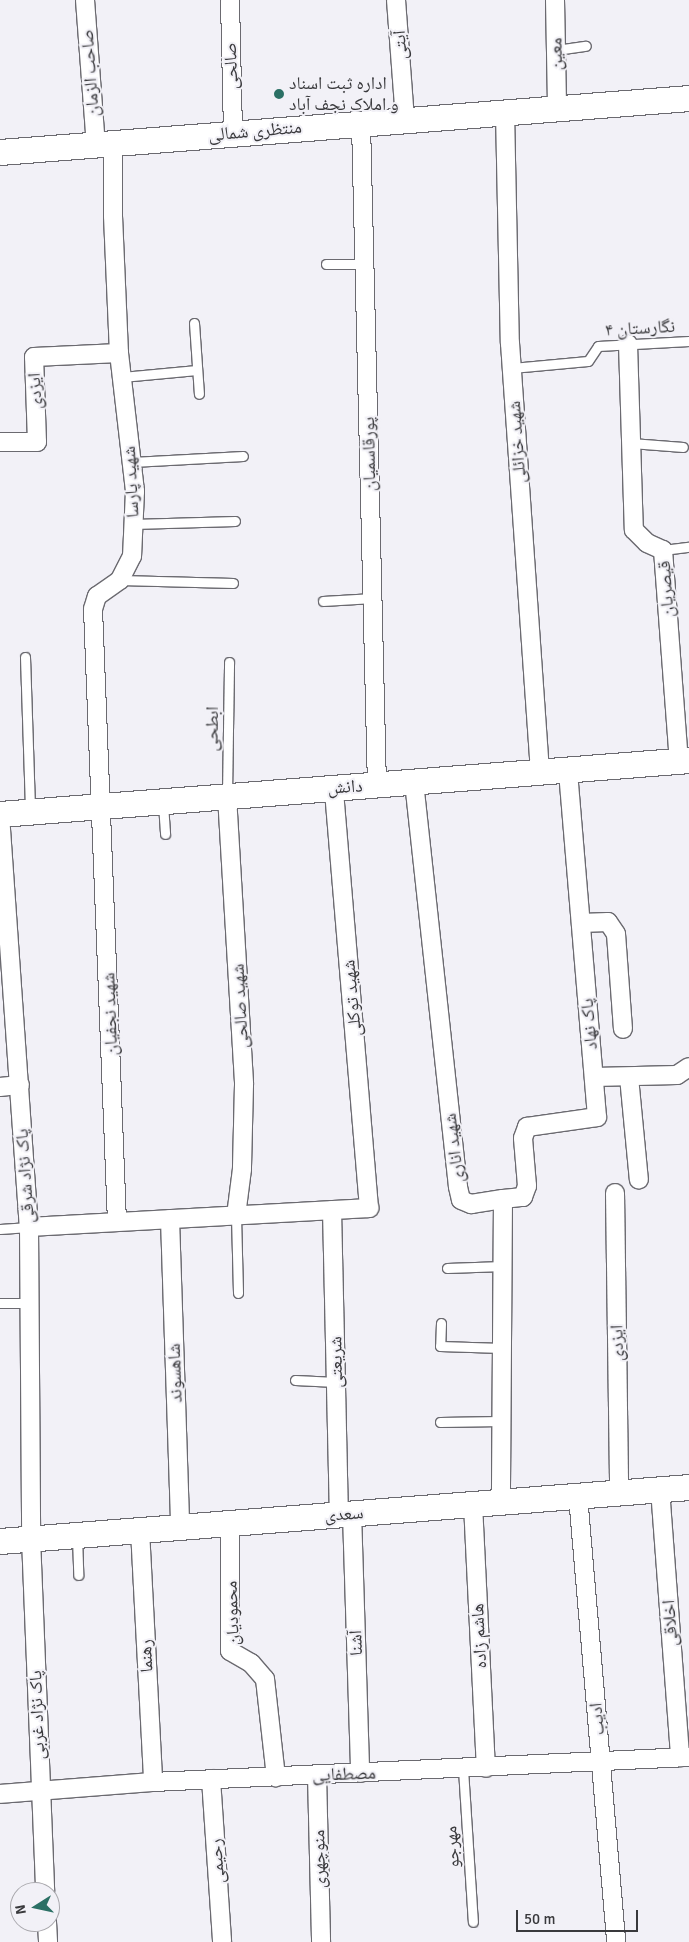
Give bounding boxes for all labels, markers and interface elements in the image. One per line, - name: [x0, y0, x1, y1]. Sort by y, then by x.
- street label: صاحب الزمان: [76, 29, 104, 117]
- street label: آیتی: [388, 30, 412, 60]
- street label: معین: [545, 37, 567, 71]
- street label: صالحی: [219, 42, 243, 90]
- place label: اداره ثبت اسناد و املاک نجف آباد: [289, 73, 399, 116]
- marker: اداره ثبت اسناد و املاک نجف آباد: [273, 88, 285, 100]
- street label: منتظری شمالی: [207, 116, 303, 146]
- street label: نگارستان ۴: [604, 315, 676, 341]
- street label: ایزدی: [23, 372, 47, 410]
- street label: شهید خزائلی: [503, 400, 531, 484]
- street label: پورقاسمیان: [358, 417, 380, 491]
- street label: شهید پارسا: [118, 446, 144, 518]
- street label: قیصریان: [653, 560, 679, 618]
- street label: ابطحی: [201, 706, 223, 752]
- street label: دانش: [327, 775, 363, 799]
- street label: شهید توکلی: [338, 959, 366, 1037]
- street label: شهید صالحی: [227, 963, 253, 1049]
- street label: شهید نجفیان: [98, 972, 122, 1056]
- street label: پاک نهاد: [576, 997, 602, 1051]
- street label: شهید اناری: [439, 1112, 469, 1184]
- street label: پاک نژاد شرقی: [11, 1128, 39, 1224]
- street label: ایزدی: [606, 1325, 628, 1361]
- street label: شریعتی: [325, 1336, 347, 1388]
- street label: شاهسوند: [163, 1343, 187, 1403]
- street label: سعدی: [324, 1502, 364, 1526]
- street label: محمودیان: [220, 1580, 244, 1646]
- street label: اخلاقی: [658, 1599, 682, 1647]
- street label: هاشم زاده: [467, 1603, 491, 1669]
- street label: آشنا: [345, 1630, 367, 1656]
- street label: رهنما: [134, 1639, 158, 1673]
- street label: پاک نژاد غربی: [25, 1670, 49, 1760]
- street label: ادیب: [585, 1702, 609, 1736]
- street label: مصطفایی: [312, 1762, 376, 1786]
- street label: مهرجو: [440, 1825, 464, 1869]
- street label: منوچهری: [308, 1830, 330, 1888]
- street label: رحیمی: [205, 1838, 229, 1884]
- north arrow: [10, 1882, 60, 1932]
- scale bar: [519, 1900, 642, 1932]
- text: N: [12, 1903, 30, 1916]
- text: 50 m: [524, 1910, 555, 1928]

